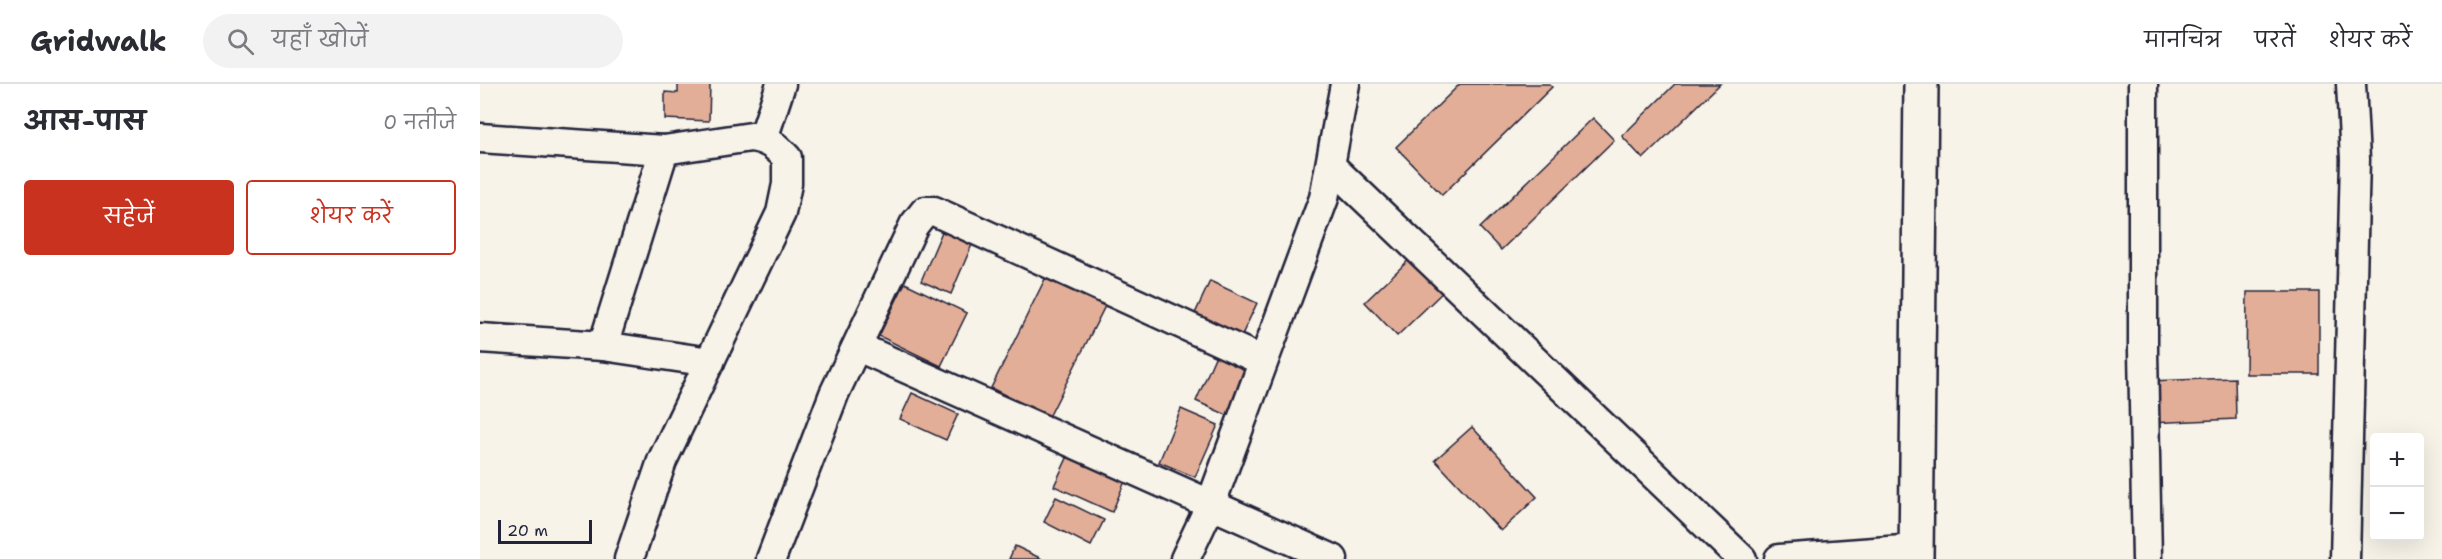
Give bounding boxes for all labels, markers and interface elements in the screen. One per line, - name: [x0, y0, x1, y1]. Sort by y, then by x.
- search box: [203, 14, 623, 68]
- text: Gridwalk: [30, 22, 167, 60]
- icon: search: [224, 25, 257, 58]
- text: यहाँ खोजें: [272, 25, 368, 54]
- text: मानचित्र: [2144, 26, 2221, 54]
- text: परतें: [2254, 26, 2296, 54]
- text: शेयर करें: [2329, 26, 2412, 54]
- text: आस-पास: [24, 103, 146, 138]
- text: 0 नतीजे: [383, 109, 456, 135]
- button: सहेजें: [24, 180, 234, 255]
- button: शेयर करें: [246, 180, 456, 255]
- map controls: [2370, 433, 2424, 541]
- button: +: [2370, 433, 2424, 487]
- button: −: [2370, 487, 2424, 541]
- scale bar: [498, 517, 592, 544]
- text: 20 m: [507, 520, 548, 541]

